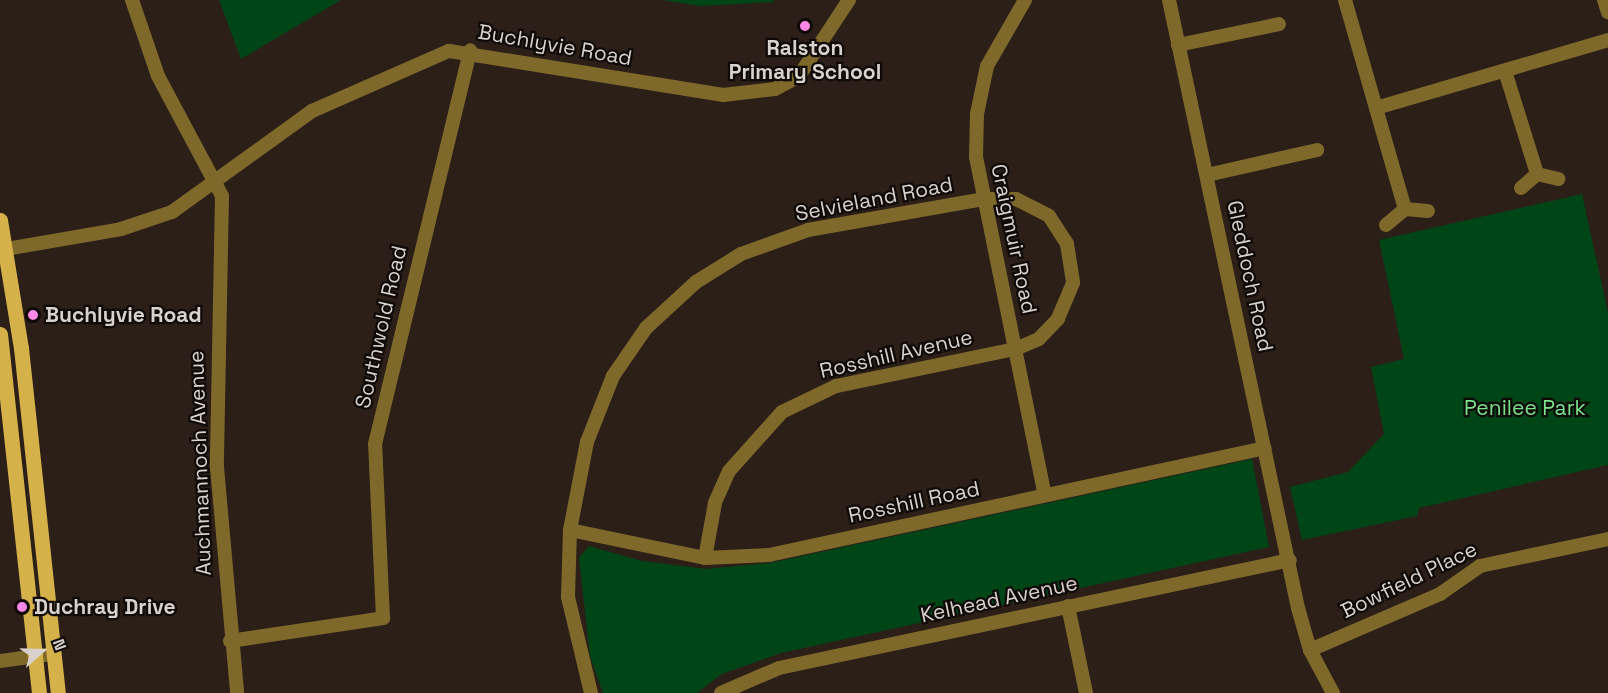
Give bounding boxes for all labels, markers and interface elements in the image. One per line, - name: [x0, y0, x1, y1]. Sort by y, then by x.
- street label: Buchlyvie Road: [476, 19, 634, 71]
- marker: Ralston Primary School: [798, 19, 812, 33]
- place label: Ralston Primary School: [729, 35, 881, 85]
- street label: Craigmuir Road: [986, 162, 1042, 316]
- street label: Selvieland Road: [793, 171, 955, 227]
- street label: Gleddoch Road: [1222, 198, 1278, 354]
- street label: Southwold Road: [350, 243, 412, 411]
- place label: Buchlyvie Road: [45, 302, 202, 328]
- marker: Buchlyvie Road: [26, 308, 40, 322]
- street label: Rosshill Avenue: [817, 324, 975, 384]
- street label: Auchmannoch Avenue: [183, 350, 217, 576]
- park label: Penilee Park: [1464, 395, 1586, 421]
- street label: Rosshill Road: [846, 476, 982, 528]
- street label: Bowfield Place: [1337, 536, 1481, 624]
- street label: Kelhead Avenue: [918, 570, 1080, 628]
- place label: Duchray Drive: [34, 594, 176, 620]
- marker: Duchray Drive: [15, 600, 29, 614]
- north arrow: [12, 621, 72, 681]
- text: N: [48, 636, 71, 653]

